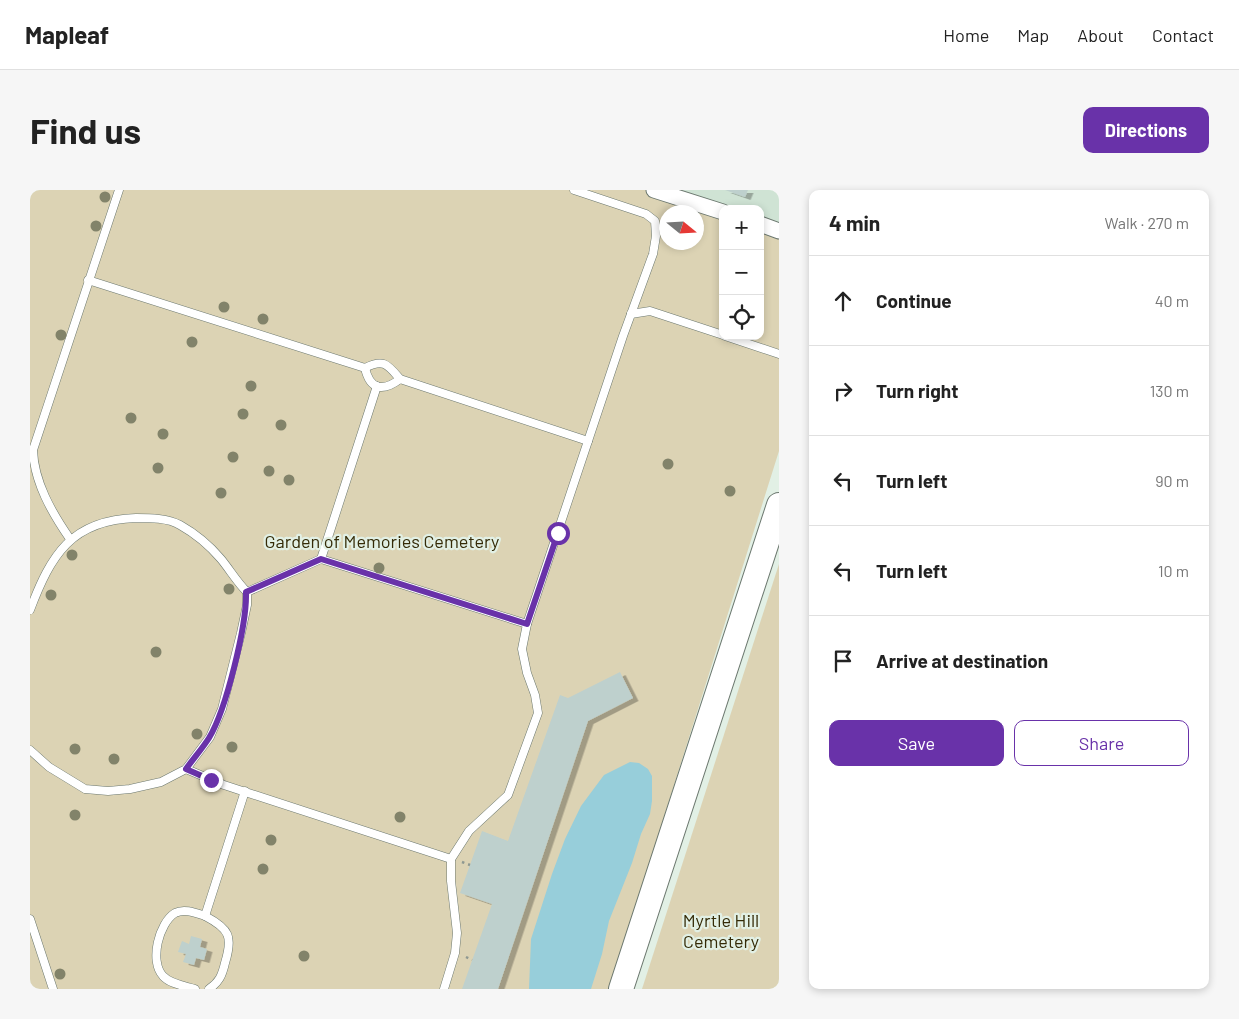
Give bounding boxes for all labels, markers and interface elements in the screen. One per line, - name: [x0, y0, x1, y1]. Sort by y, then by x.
- text: Mapleaf: [25, 20, 109, 49]
- text: Home: [943, 24, 989, 46]
- text: Map: [1017, 24, 1049, 46]
- text: About: [1077, 24, 1124, 46]
- text: Contact: [1152, 24, 1214, 46]
- button: Directions: [1083, 107, 1209, 153]
- text: Find us: [30, 109, 141, 151]
- north arrow: [659, 205, 704, 250]
- map controls: [719, 205, 764, 340]
- button: +: [719, 205, 764, 250]
- text: 4 min: [829, 210, 880, 235]
- text: Walk · 270 m: [1104, 213, 1189, 232]
- button: −: [719, 250, 764, 295]
- icon: ahead: [829, 287, 857, 315]
- text: Continue: [876, 289, 952, 312]
- text: 40 m: [1155, 291, 1189, 310]
- button: locate: [719, 295, 764, 340]
- icon: right: [829, 377, 857, 405]
- text: Turn right: [876, 379, 958, 402]
- text: 130 m: [1150, 381, 1189, 400]
- icon: left: [829, 467, 857, 495]
- text: Turn left: [876, 469, 947, 492]
- text: 90 m: [1155, 471, 1189, 490]
- route start: [547, 522, 570, 545]
- park label: Garden of Memories Cemetery: [265, 530, 499, 552]
- icon: left: [829, 557, 857, 585]
- text: Turn left: [876, 559, 947, 582]
- text: 10 m: [1158, 561, 1189, 580]
- icon: arrive: [829, 647, 857, 675]
- text: Arrive at destination: [876, 649, 1048, 672]
- button: Save: [829, 720, 1004, 766]
- button: Share: [1014, 720, 1189, 766]
- route end: [200, 769, 223, 792]
- park label: Myrtle Hill Cemetery: [683, 909, 759, 952]

